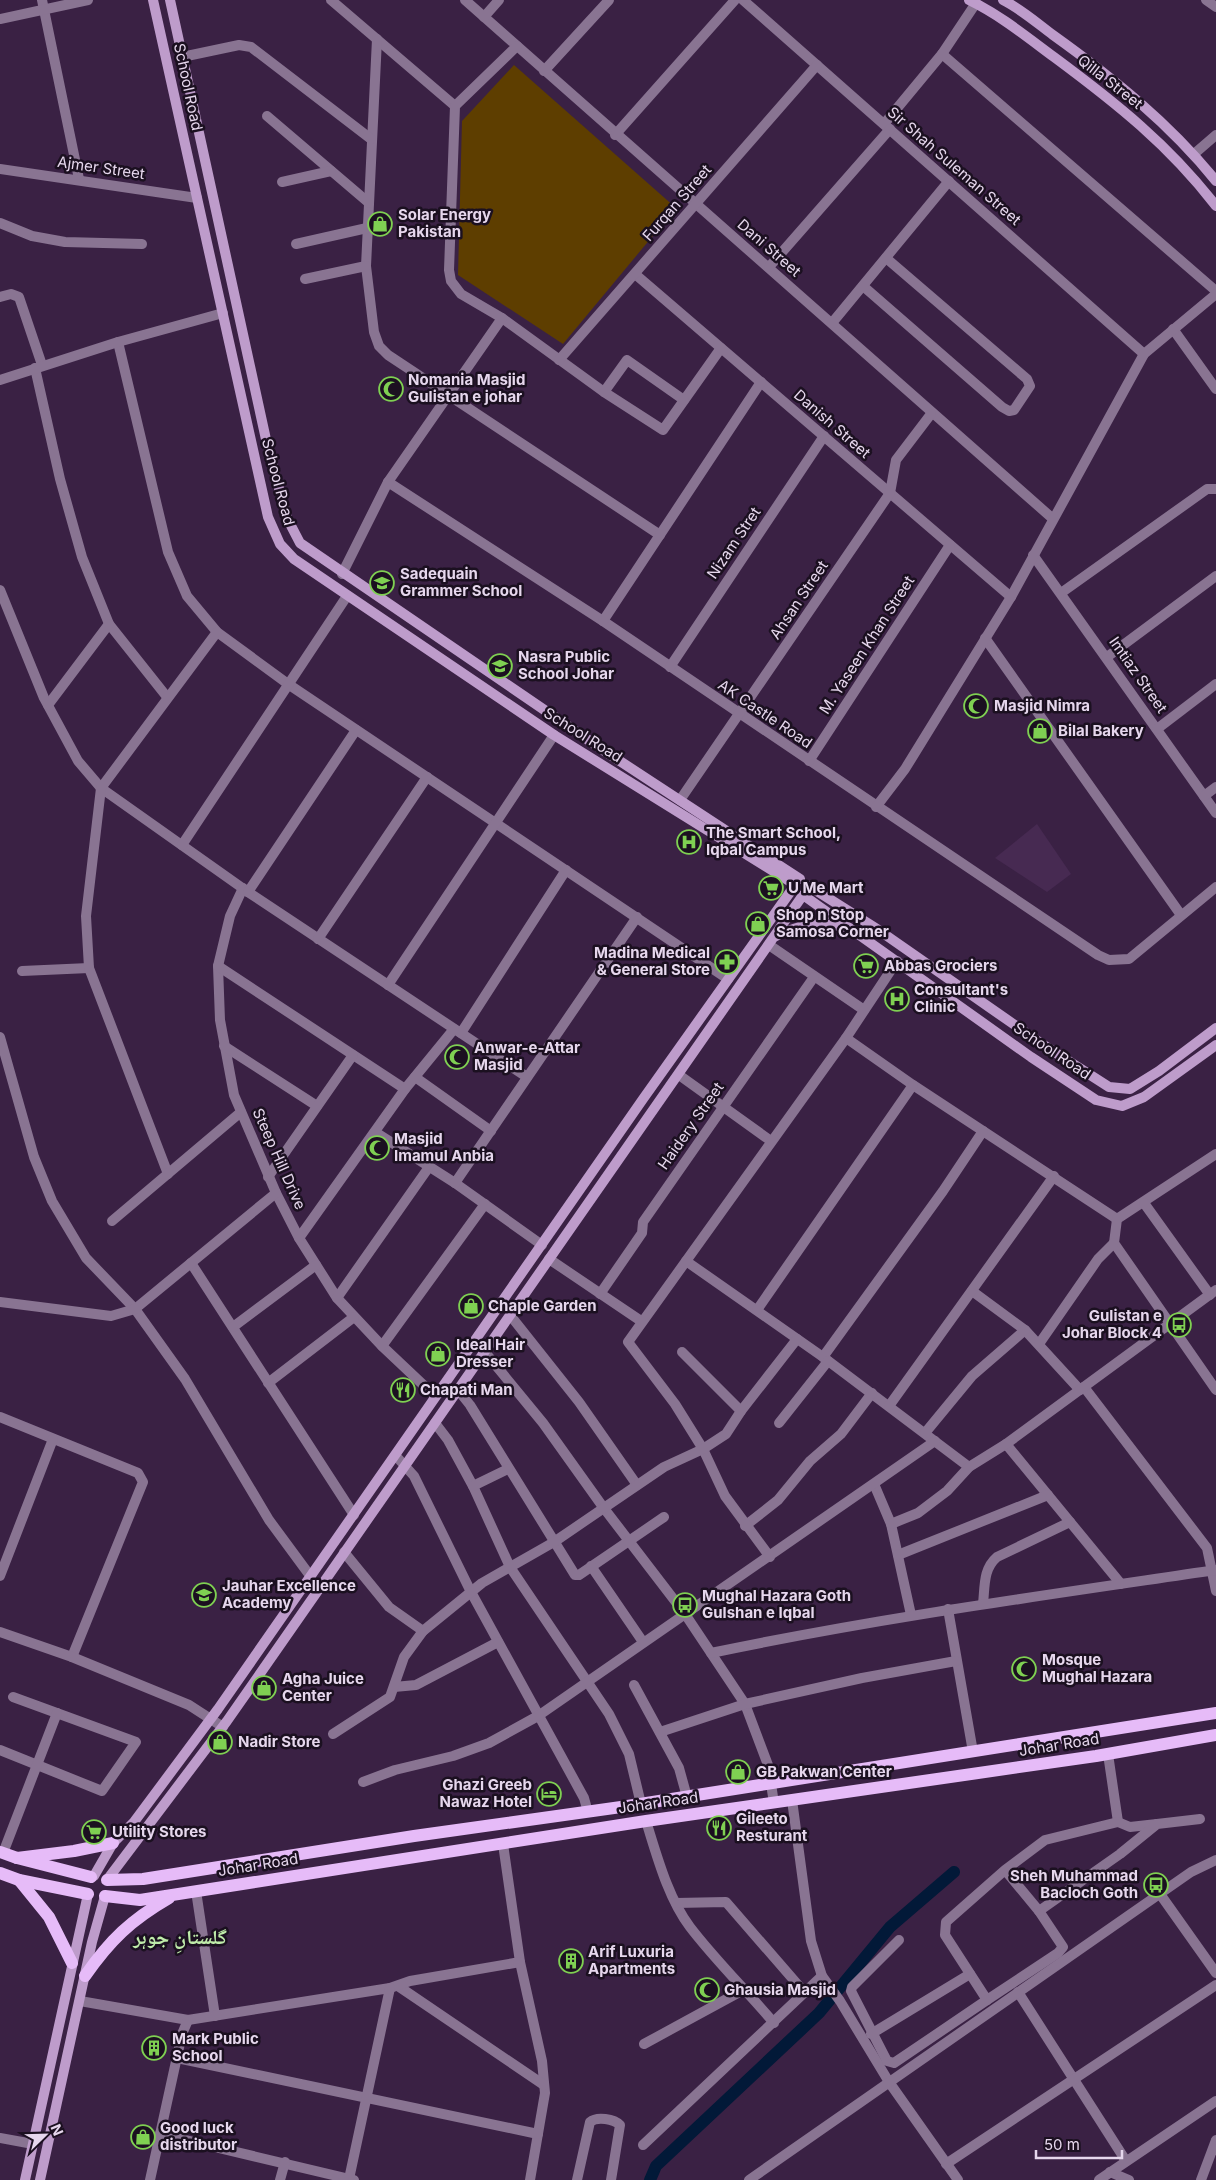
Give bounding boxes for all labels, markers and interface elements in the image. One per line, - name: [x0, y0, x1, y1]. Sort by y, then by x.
- street label: School Road: [170, 41, 207, 132]
- street label: Qilla Street: [1074, 50, 1147, 113]
- street label: Sir Shah Suleman Street: [884, 102, 1025, 229]
- street label: Ajmer Street: [56, 152, 146, 183]
- street label: Furqan Street: [638, 160, 715, 245]
- place label: Solar Energy Pakistan: [398, 205, 491, 241]
- shop icon: Solar Energy Pakistan: [367, 211, 393, 237]
- street label: Dani Street: [734, 215, 805, 281]
- place label: Nomania Masjid Gulistan e johar: [408, 370, 525, 406]
- mosque icon: Nomania Masjid Gulistan e johar: [378, 376, 404, 402]
- street label: Danish Street: [790, 385, 875, 462]
- street label: School Road: [258, 436, 299, 527]
- street label: Nizam Stret: [703, 503, 765, 582]
- street label: Ahsan Street: [765, 557, 832, 643]
- place label: Sadequain Grammer School: [400, 564, 522, 600]
- school or university icon: Sadequain Grammer School: [369, 570, 395, 596]
- street label: M. Yaseen Khan Street: [815, 572, 918, 717]
- street label: Imtiaz Street: [1105, 633, 1172, 717]
- place label: Nasra Public School Johar: [518, 647, 614, 683]
- school or university icon: Nasra Public School Johar: [487, 653, 513, 679]
- street label: AK Castle Road: [715, 675, 816, 752]
- mosque icon: Masjid Nimra: [963, 693, 989, 719]
- place label: Masjid Nimra: [994, 696, 1090, 715]
- street label: School Road: [540, 703, 626, 766]
- shop icon: Bilal Bakery: [1027, 718, 1053, 744]
- place label: Bilal Bakery: [1058, 721, 1144, 740]
- place label: The Smart School, Iqbal Campus: [706, 823, 841, 859]
- hospital icon: The Smart School, Iqbal Campus: [676, 829, 702, 855]
- supermarket icon: U Me Mart: [758, 875, 784, 901]
- place label: U Me Mart: [788, 878, 864, 897]
- place label: Shop n Stop Samosa Corner: [776, 905, 889, 941]
- shop icon: Shop n Stop Samosa Corner: [745, 911, 771, 937]
- place label: Madina Medical & General Store: [594, 943, 710, 979]
- pharmacy icon: Madina Medical & General Store: [714, 949, 740, 975]
- supermarket icon: Abbas Grociers: [853, 953, 879, 979]
- place label: Abbas Grociers: [884, 956, 997, 975]
- place label: Consultant's Clinic: [914, 980, 1008, 1016]
- hospital icon: Consultant's Clinic: [884, 986, 910, 1012]
- street label: School Road: [1010, 1018, 1095, 1083]
- place label: Anwar-e-Attar Masjid: [474, 1038, 580, 1074]
- mosque icon: Anwar-e-Attar Masjid: [444, 1044, 470, 1070]
- street label: Haidery Street: [654, 1078, 728, 1173]
- street label: Steep Hill Drive: [249, 1105, 310, 1212]
- place label: Masjid Imamul Anbia: [394, 1129, 494, 1165]
- mosque icon: Masjid Imamul Anbia: [364, 1135, 390, 1161]
- shop icon: Chaple Garden: [458, 1293, 484, 1319]
- place label: Chaple Garden: [488, 1296, 597, 1315]
- place label: Gulistan e Johar Block 4: [1062, 1306, 1162, 1342]
- bus stop icon: Gulistan e Johar Block 4: [1166, 1312, 1192, 1338]
- place label: Ideal Hair Dresser: [456, 1335, 525, 1371]
- shop icon: Ideal Hair Dresser: [425, 1341, 451, 1367]
- restaurant icon: Chapati Man: [390, 1377, 416, 1403]
- place label: Chapati Man: [420, 1380, 513, 1399]
- place label: Jauhar Excellence Academy: [222, 1576, 356, 1612]
- school or university icon: Jauhar Excellence Academy: [191, 1582, 217, 1608]
- place label: Mughal Hazara Goth Gulshan e Iqbal: [702, 1586, 851, 1622]
- bus stop icon: Mughal Hazara Goth Gulshan e Iqbal: [672, 1592, 698, 1618]
- place label: Mosque Mughal Hazara: [1042, 1650, 1152, 1686]
- mosque icon: Mosque Mughal Hazara: [1011, 1656, 1037, 1682]
- place label: Agha Juice Center: [282, 1669, 364, 1705]
- shop icon: Agha Juice Center: [251, 1675, 277, 1701]
- shop icon: Nadir Store: [207, 1729, 233, 1755]
- street label: Johar Road: [1017, 1729, 1100, 1760]
- place label: Nadir Store: [238, 1732, 320, 1751]
- shop icon: GB Pakwan Center: [725, 1759, 751, 1785]
- place label: GB Pakwan Center: [756, 1762, 892, 1781]
- place label: Ghazi Greeb Nawaz Hotel: [440, 1775, 532, 1811]
- hotel icon: Ghazi Greeb Nawaz Hotel: [536, 1781, 562, 1807]
- street label: Johar Road: [617, 1787, 699, 1818]
- place label: Gileeto Resturant: [736, 1809, 808, 1845]
- restaurant icon: Gileeto Resturant: [706, 1815, 732, 1841]
- supermarket icon: Utility Stores: [81, 1819, 107, 1845]
- place label: Utility Stores: [112, 1822, 207, 1841]
- street label: Johar Road: [216, 1849, 299, 1880]
- place label: Sheh Muhammad Bacloch Goth: [1010, 1866, 1138, 1902]
- bus stop icon: Sheh Muhammad Bacloch Goth: [1143, 1872, 1169, 1898]
- district label: گلستانِ جوہر: [132, 1925, 227, 1954]
- place label: Arif Luxuria Apartments: [588, 1942, 675, 1978]
- building icon: Arif Luxuria Apartments: [558, 1948, 584, 1974]
- mosque icon: Ghausia Masjid: [694, 1977, 720, 2003]
- place label: Ghausia Masjid: [724, 1980, 836, 1999]
- place label: Mark Public School: [172, 2029, 259, 2065]
- building icon: Mark Public School: [141, 2035, 167, 2061]
- north arrow: [20, 2110, 70, 2160]
- place label: Good luck distributor: [160, 2118, 237, 2154]
- text: N: [48, 2121, 67, 2138]
- shop icon: Good luck distributor: [130, 2124, 156, 2150]
- scale bar: [1036, 2128, 1122, 2160]
- text: 50 m: [1044, 2135, 1080, 2154]

